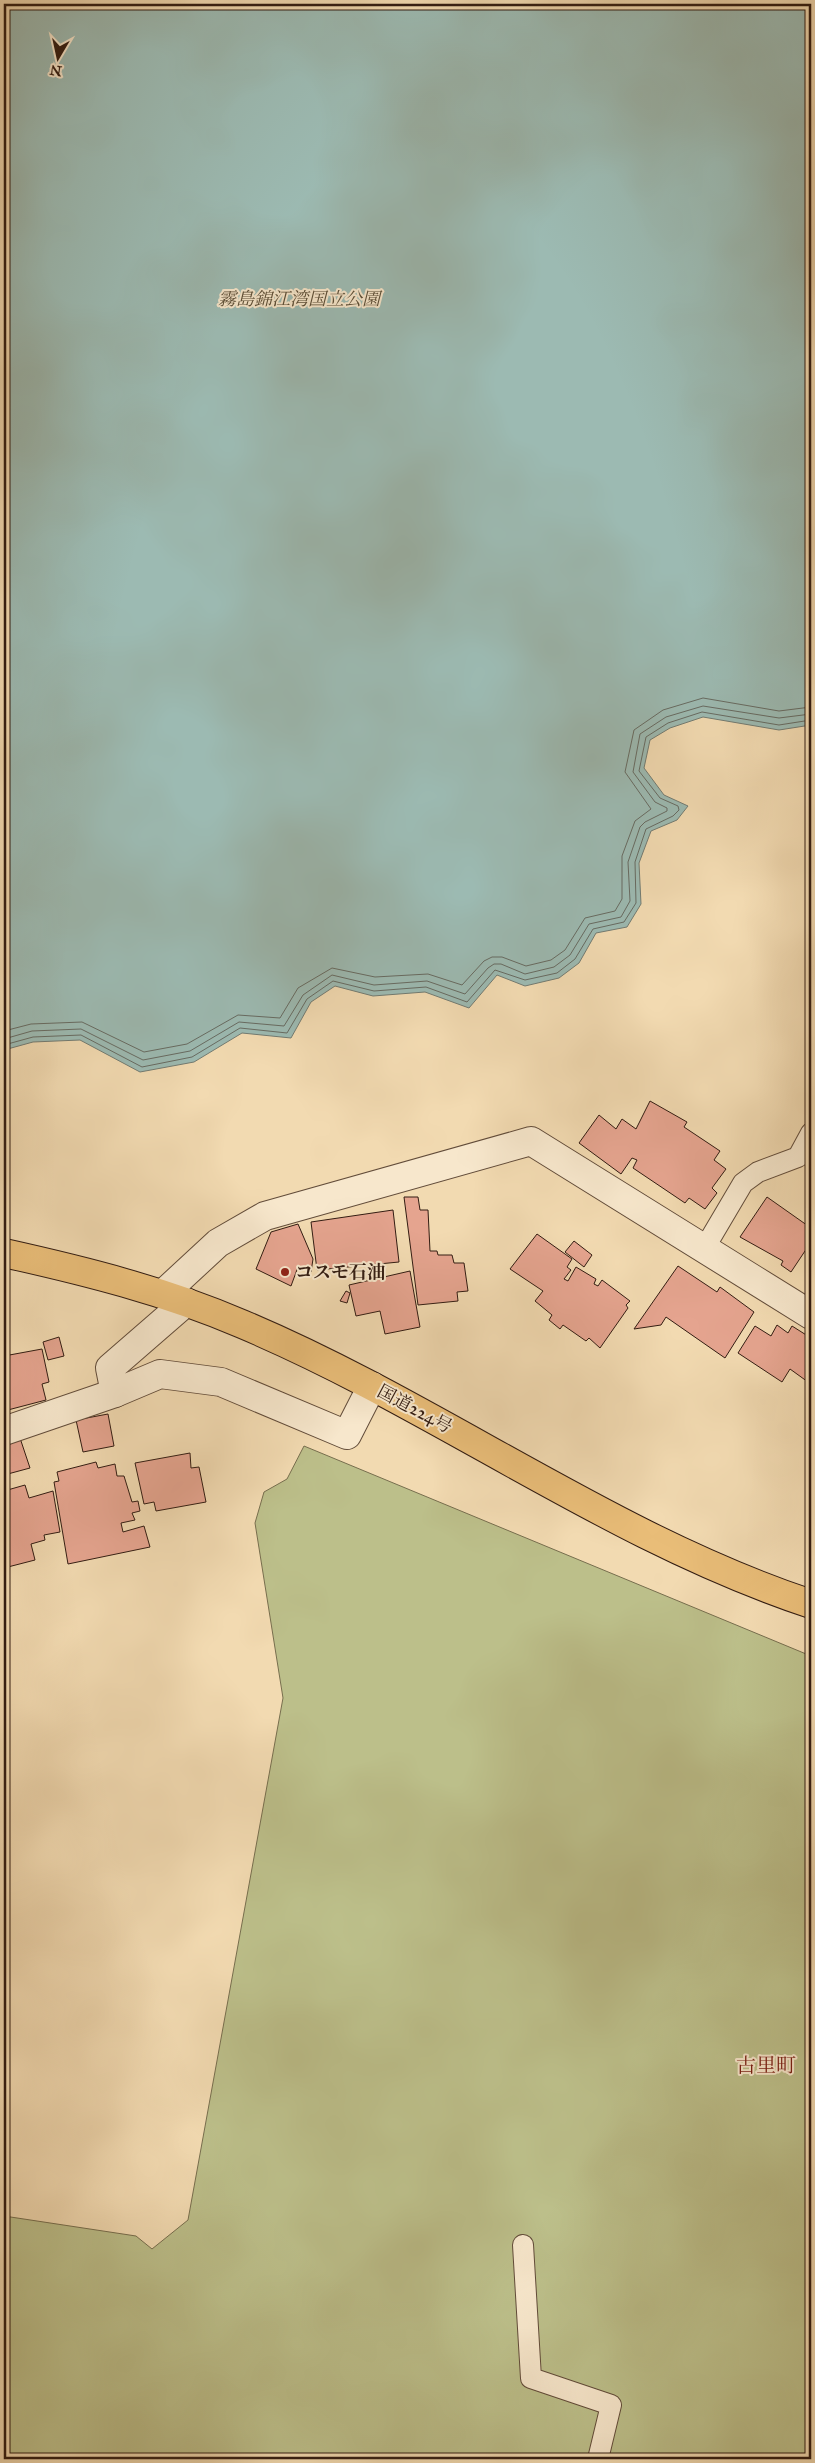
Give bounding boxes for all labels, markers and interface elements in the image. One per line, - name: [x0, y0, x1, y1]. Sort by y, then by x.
- north arrow: [32, 32, 82, 82]
- text: N: [49, 61, 63, 80]
- park label: 霧島錦江湾国立公園: [218, 288, 383, 310]
- place label: コスモ石油: [295, 1261, 385, 1283]
- marker: コスモ石油: [279, 1266, 291, 1278]
- street label: 国道224号: [374, 1380, 456, 1438]
- district label: 古里町: [736, 2053, 796, 2077]

